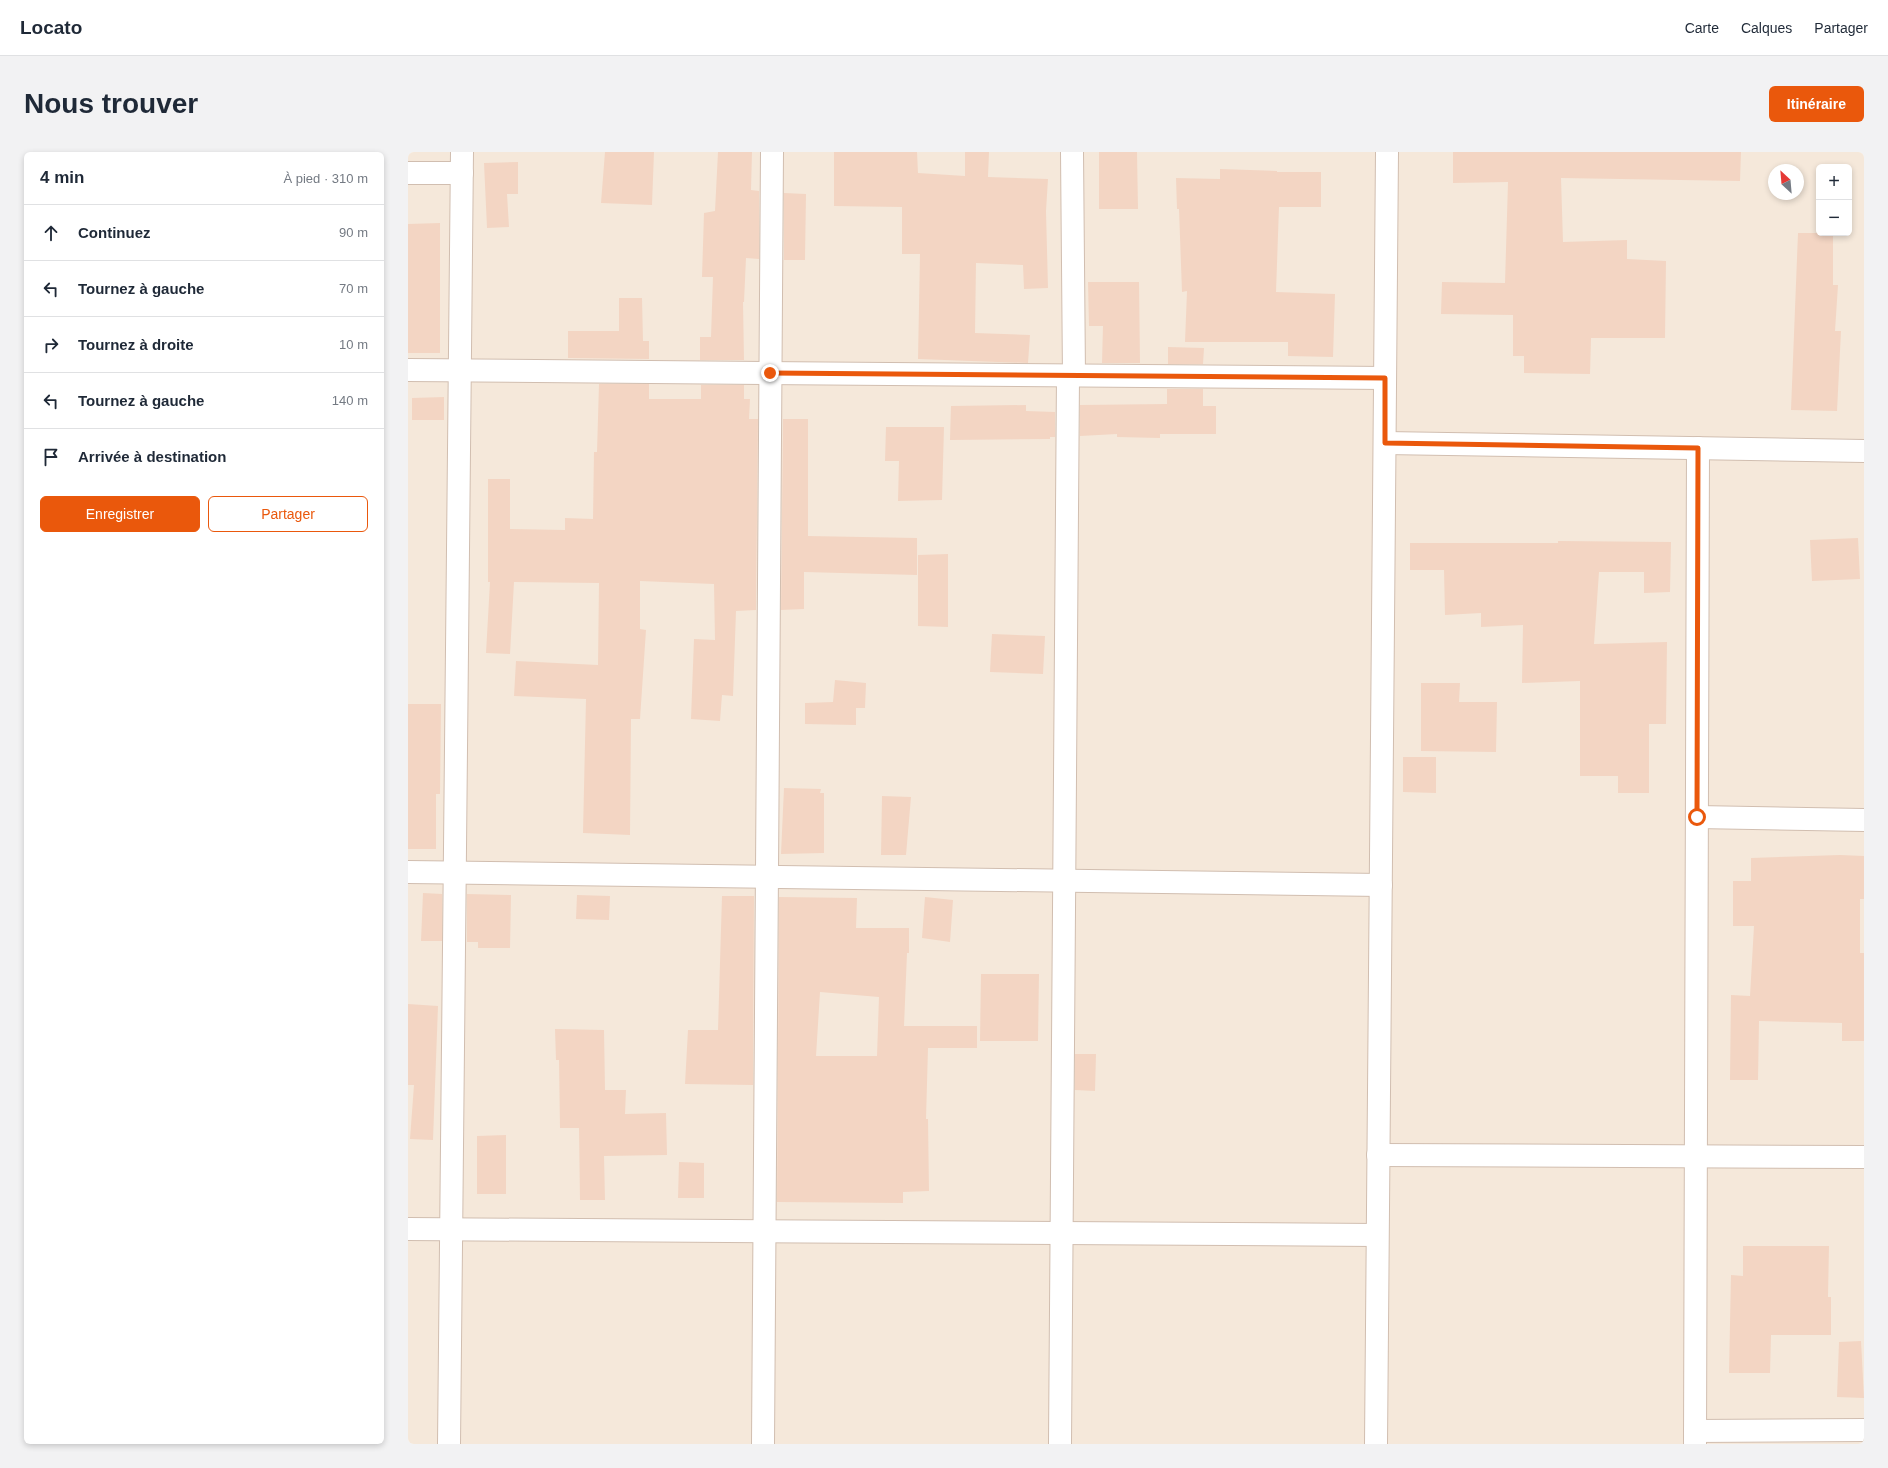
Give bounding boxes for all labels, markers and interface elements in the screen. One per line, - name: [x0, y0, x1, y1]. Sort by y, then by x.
- text: Locato: [20, 17, 82, 38]
- text: Carte: [1685, 20, 1719, 36]
- text: Calques: [1741, 20, 1792, 36]
- text: Partager: [1814, 20, 1868, 36]
- button: Itinéraire: [1769, 86, 1864, 122]
- text: Nous trouver: [24, 88, 198, 119]
- north arrow: [1768, 164, 1804, 200]
- map controls: [1816, 164, 1852, 236]
- button: +: [1816, 164, 1852, 200]
- text: 4 min: [40, 168, 84, 187]
- text: À pied · 310 m: [283, 171, 368, 186]
- button: −: [1816, 200, 1852, 236]
- icon: ahead: [40, 222, 62, 244]
- text: Continuez: [78, 224, 151, 241]
- text: 90 m: [339, 225, 368, 240]
- icon: left: [40, 278, 62, 300]
- text: Tournez à gauche: [78, 280, 204, 297]
- text: 70 m: [339, 281, 368, 296]
- icon: right: [40, 334, 62, 356]
- text: Tournez à droite: [78, 336, 194, 353]
- text: 10 m: [339, 337, 368, 352]
- route end: [761, 364, 779, 382]
- icon: left: [40, 390, 62, 412]
- text: Tournez à gauche: [78, 392, 204, 409]
- text: 140 m: [332, 393, 368, 408]
- icon: arrive: [40, 446, 62, 468]
- text: Arrivée à destination: [78, 448, 226, 465]
- button: Enregistrer: [40, 496, 200, 532]
- button: Partager: [208, 496, 368, 532]
- route start: [1688, 808, 1706, 826]

